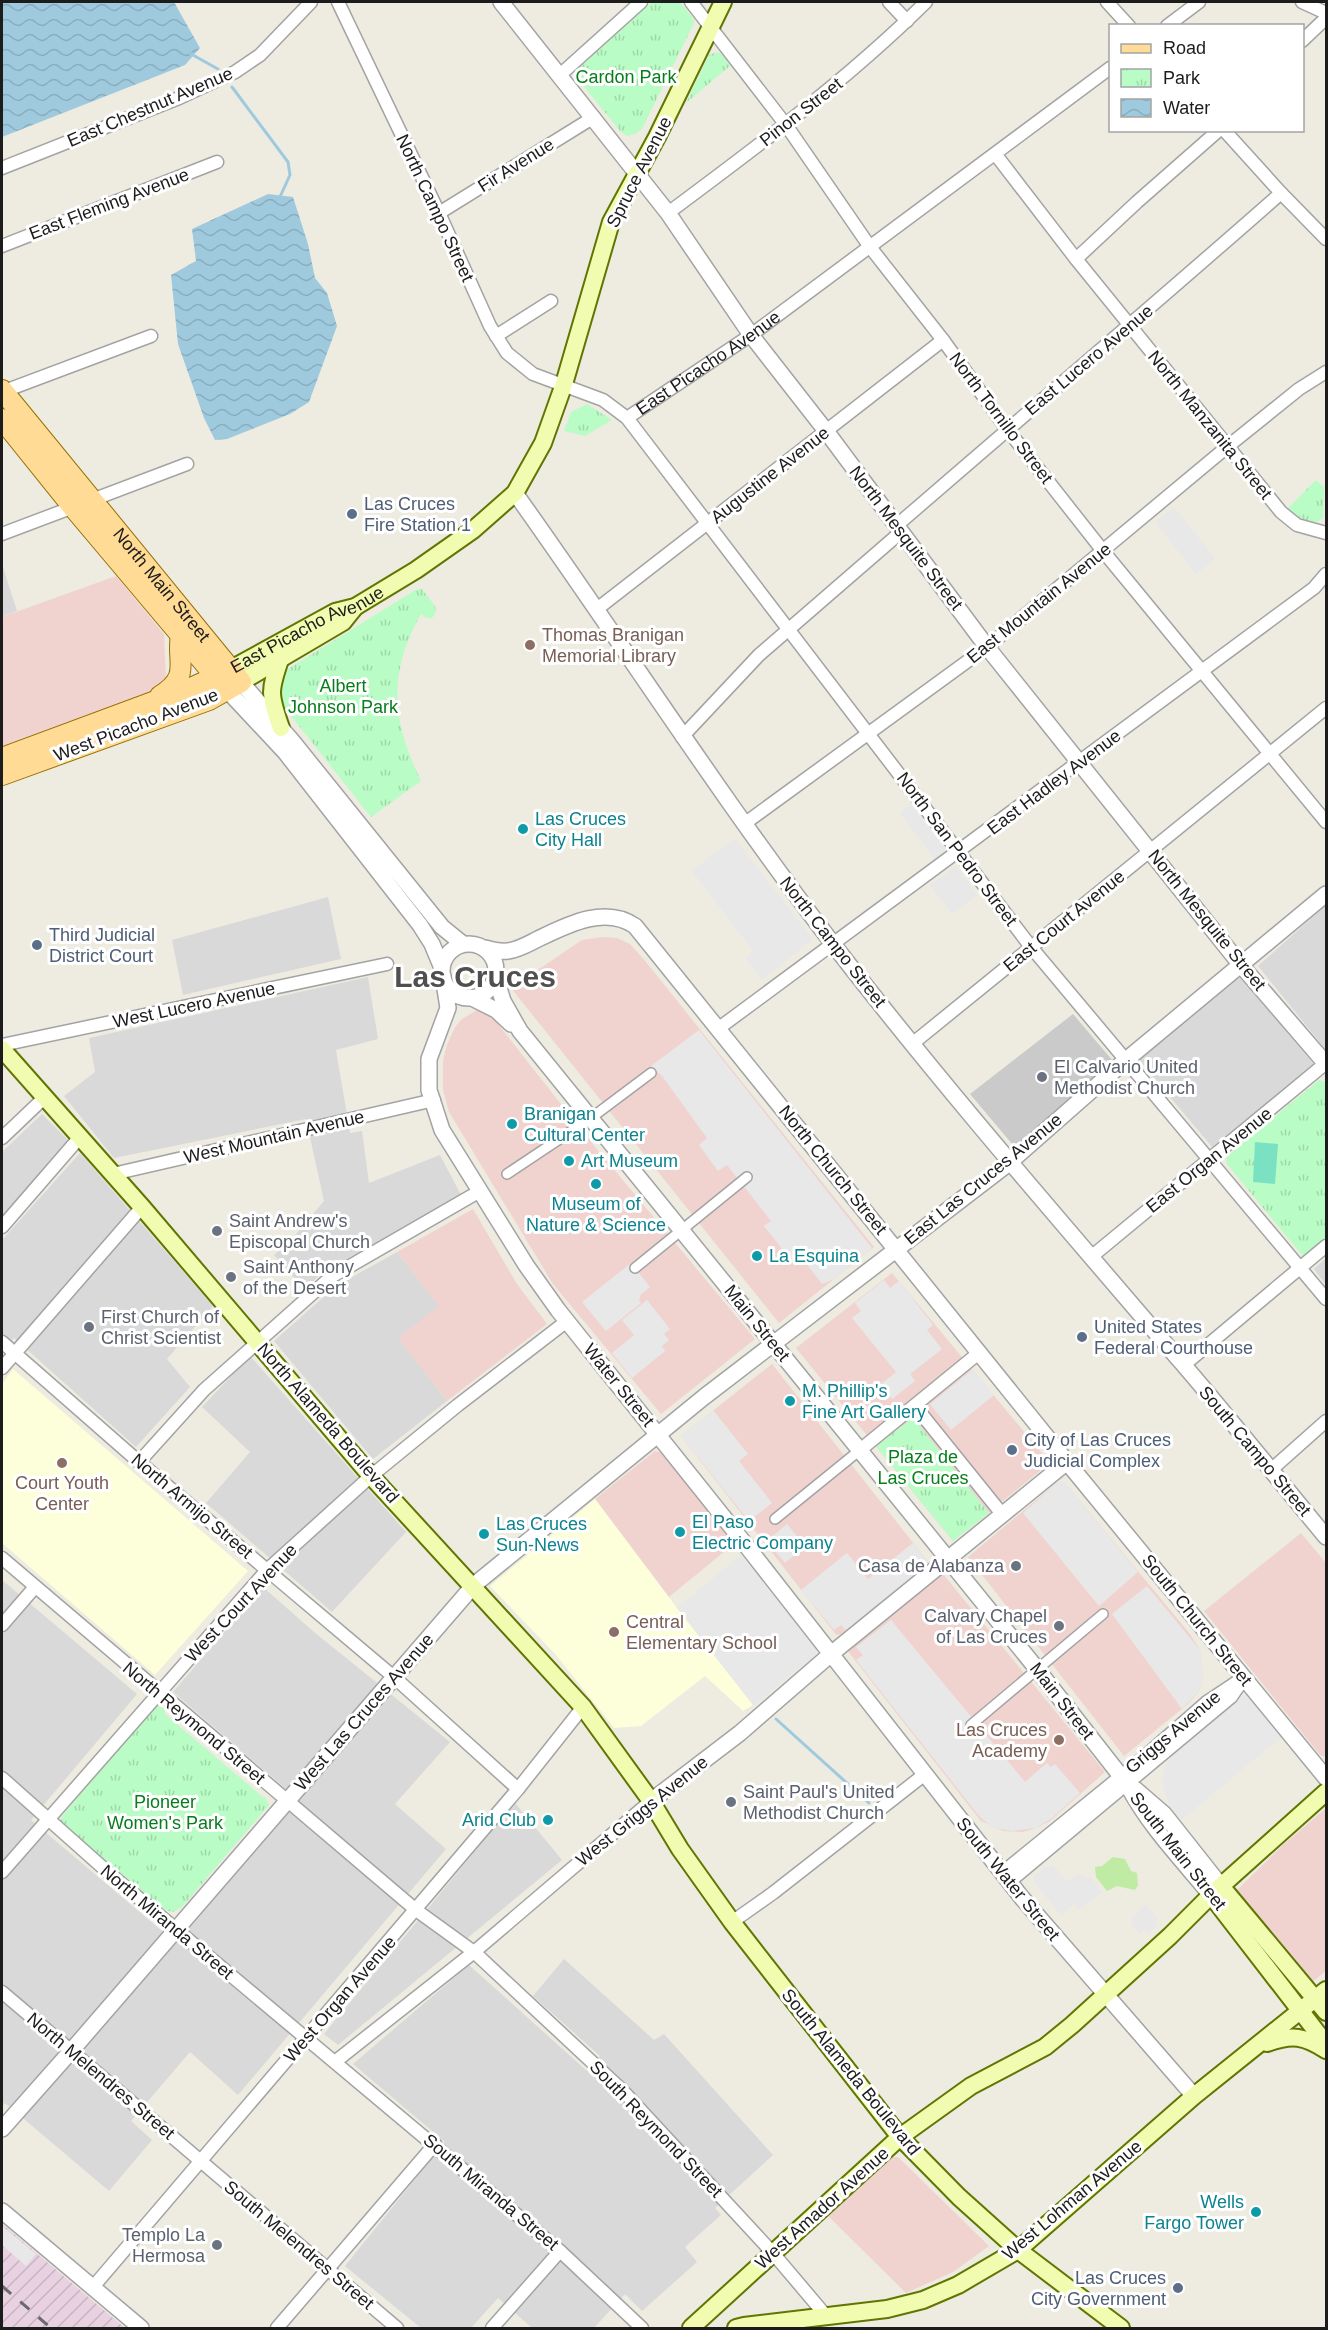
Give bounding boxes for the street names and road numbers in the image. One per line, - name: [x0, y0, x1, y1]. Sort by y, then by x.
- street label: East Chestnut Avenue: [64, 63, 236, 151]
- street label: Pinon Street: [756, 74, 846, 150]
- street label: Spruce Avenue: [602, 113, 676, 231]
- street label: North Campo Street: [392, 131, 478, 285]
- street label: Fir Avenue: [474, 134, 558, 196]
- street label: East Fleming Avenue: [26, 164, 192, 244]
- street label: East Lucero Avenue: [1021, 301, 1157, 419]
- street label: East Picacho Avenue: [632, 307, 784, 419]
- street label: North Manzanita Street: [1144, 347, 1276, 503]
- street label: North Tornillo Street: [945, 349, 1057, 487]
- street label: Augustine Avenue: [707, 423, 833, 527]
- street label: North Mesquite Street: [845, 462, 967, 614]
- street label: North Main Street: [109, 524, 214, 646]
- street label: East Mountain Avenue: [963, 539, 1115, 667]
- street label: East Picacho Avenue: [227, 582, 387, 677]
- street label: West Picacho Avenue: [51, 684, 221, 766]
- street label: East Hadley Avenue: [983, 725, 1125, 839]
- street label: North San Pedro Street: [893, 768, 1021, 930]
- street label: North Mesquite Street: [1144, 846, 1270, 994]
- street label: East Court Avenue: [1000, 866, 1128, 976]
- street label: North Campo Street: [776, 873, 890, 1011]
- street label: West Lucero Avenue: [111, 978, 277, 1032]
- street label: North Church Street: [775, 1102, 891, 1238]
- street label: East Organ Avenue: [1142, 1103, 1276, 1217]
- street label: West Mountain Avenue: [182, 1107, 366, 1167]
- street label: East Las Cruces Avenue: [900, 1109, 1066, 1249]
- street label: Main Street: [720, 1281, 794, 1365]
- street label: North Alameda Boulevard: [253, 1339, 403, 1507]
- street label: Water Street: [580, 1340, 658, 1430]
- street label: South Campo Street: [1195, 1382, 1315, 1520]
- street label: North Armijo Street: [127, 1449, 257, 1563]
- street label: West Court Avenue: [181, 1540, 301, 1666]
- street label: South Church Street: [1138, 1550, 1256, 1690]
- street label: West Las Cruces Avenue: [290, 1629, 438, 1795]
- street label: North Reymond Street: [119, 1658, 269, 1788]
- street label: Main Street: [1026, 1659, 1098, 1743]
- street label: Griggs Avenue: [1121, 1686, 1225, 1778]
- street label: West Griggs Avenue: [572, 1752, 712, 1870]
- street label: South Main Street: [1126, 1788, 1230, 1914]
- street label: South Water Street: [952, 1813, 1064, 1945]
- street label: North Miranda Street: [97, 1861, 237, 1983]
- street label: West Organ Avenue: [280, 1932, 400, 2066]
- street label: South Alameda Boulevard: [778, 1985, 924, 2159]
- street label: North Melendres Street: [23, 2009, 179, 2143]
- street label: South Reymond Street: [586, 2057, 726, 2201]
- street label: South Miranda Street: [419, 2130, 563, 2254]
- street label: West Lohman Avenue: [998, 2136, 1146, 2264]
- street label: West Amador Avenue: [751, 2143, 893, 2273]
- street label: South Melendres Street: [220, 2177, 378, 2313]

